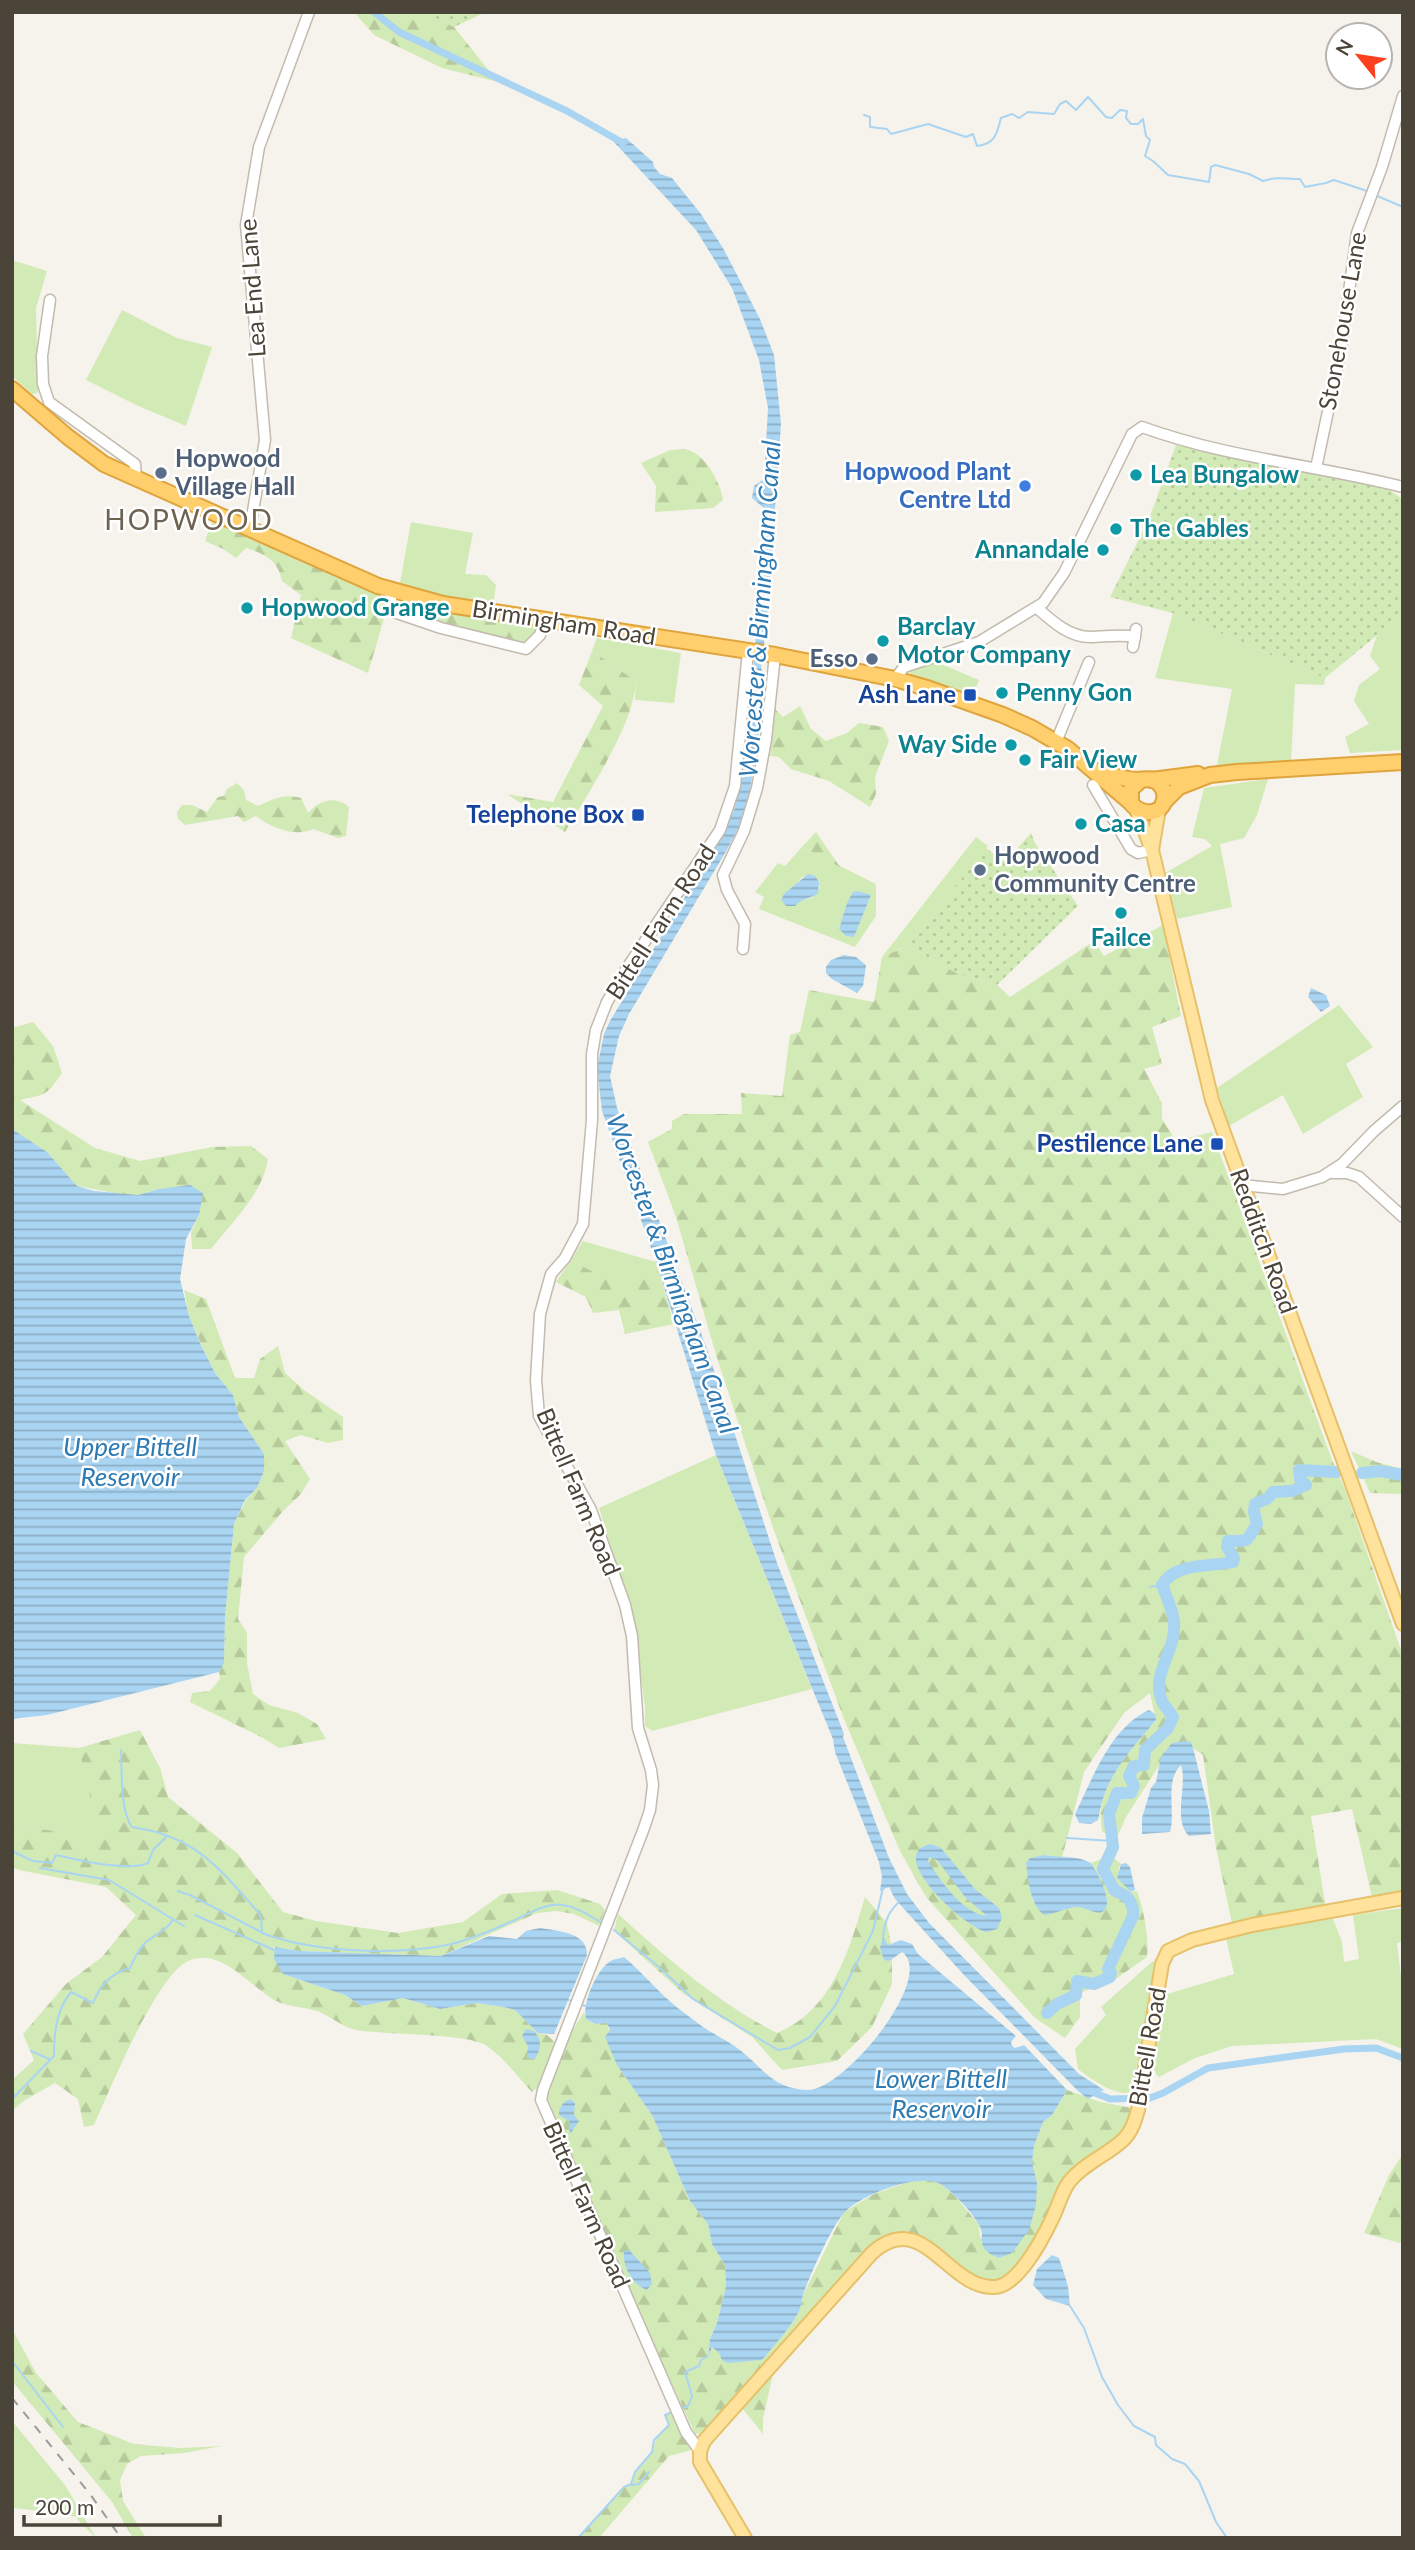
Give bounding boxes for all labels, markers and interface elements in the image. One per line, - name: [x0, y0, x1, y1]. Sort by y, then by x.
- north arrow: [1324, 21, 1394, 91]
- text: N: [1330, 35, 1357, 59]
- street label: Lea End Lane: [232, 218, 271, 358]
- street label: Stonehouse Lane: [1312, 229, 1371, 412]
- water label: Worcester & Birmingham Canal: [731, 439, 787, 779]
- place label: Hopwood Village Hall: [174, 443, 295, 500]
- place label: Hopwood Plant Centre Ltd: [844, 456, 1011, 513]
- place label: Lea Bungalow: [1150, 459, 1300, 488]
- marker: Hopwood Village Hall: [153, 465, 169, 481]
- marker: Lea Bungalow: [1128, 467, 1144, 483]
- marker: Hopwood Plant Centre Ltd: [1017, 478, 1033, 494]
- district label: HOPWOOD: [104, 502, 274, 536]
- place label: The Gables: [1130, 513, 1249, 542]
- marker: The Gables: [1108, 521, 1124, 537]
- place label: Annandale: [974, 534, 1089, 563]
- marker: Annandale: [1095, 542, 1111, 558]
- place label: Hopwood Grange: [261, 592, 450, 621]
- street label: Birmingham Road: [470, 593, 658, 650]
- marker: Hopwood Grange: [239, 600, 255, 616]
- place label: Barclay Motor Company: [897, 611, 1071, 668]
- marker: Barclay Motor Company: [875, 633, 891, 649]
- place label: Esso: [809, 643, 858, 672]
- marker: Esso: [864, 651, 880, 667]
- place label: Penny Gon: [1016, 677, 1132, 706]
- place label: Ash Lane: [857, 679, 956, 708]
- marker: Penny Gon: [994, 685, 1010, 701]
- marker: Ash Lane: [962, 687, 978, 703]
- place label: Way Side: [898, 729, 997, 758]
- marker: Way Side: [1003, 737, 1019, 753]
- place label: Fair View: [1039, 744, 1138, 773]
- marker: Fair View: [1017, 752, 1033, 768]
- place label: Telephone Box: [466, 799, 624, 828]
- marker: Telephone Box: [630, 807, 646, 823]
- place label: Casa: [1095, 808, 1146, 837]
- marker: Casa: [1073, 816, 1089, 832]
- street label: Bittell Farm Road: [599, 838, 721, 1004]
- place label: Hopwood Community Centre: [994, 840, 1196, 897]
- marker: Hopwood Community Centre: [972, 862, 988, 878]
- marker: Failce: [1113, 905, 1129, 921]
- place label: Failce: [1091, 922, 1151, 951]
- water label: Worcester & Birmingham Canal: [600, 1109, 746, 1438]
- place label: Pestilence Lane: [1037, 1128, 1203, 1157]
- marker: Pestilence Lane: [1209, 1136, 1225, 1152]
- street label: Redditch Road: [1225, 1164, 1304, 1317]
- street label: Bittell Farm Road: [531, 1403, 628, 1580]
- water label: Upper Bittell Reservoir: [63, 1430, 197, 1492]
- street label: Bittell Road: [1122, 1985, 1171, 2109]
- water label: Lower Bittell Reservoir: [875, 2062, 1007, 2124]
- street label: Bittell Farm Road: [538, 2117, 637, 2292]
- scale bar: [24, 2484, 220, 2528]
- text: 200 m: [35, 2494, 94, 2519]

